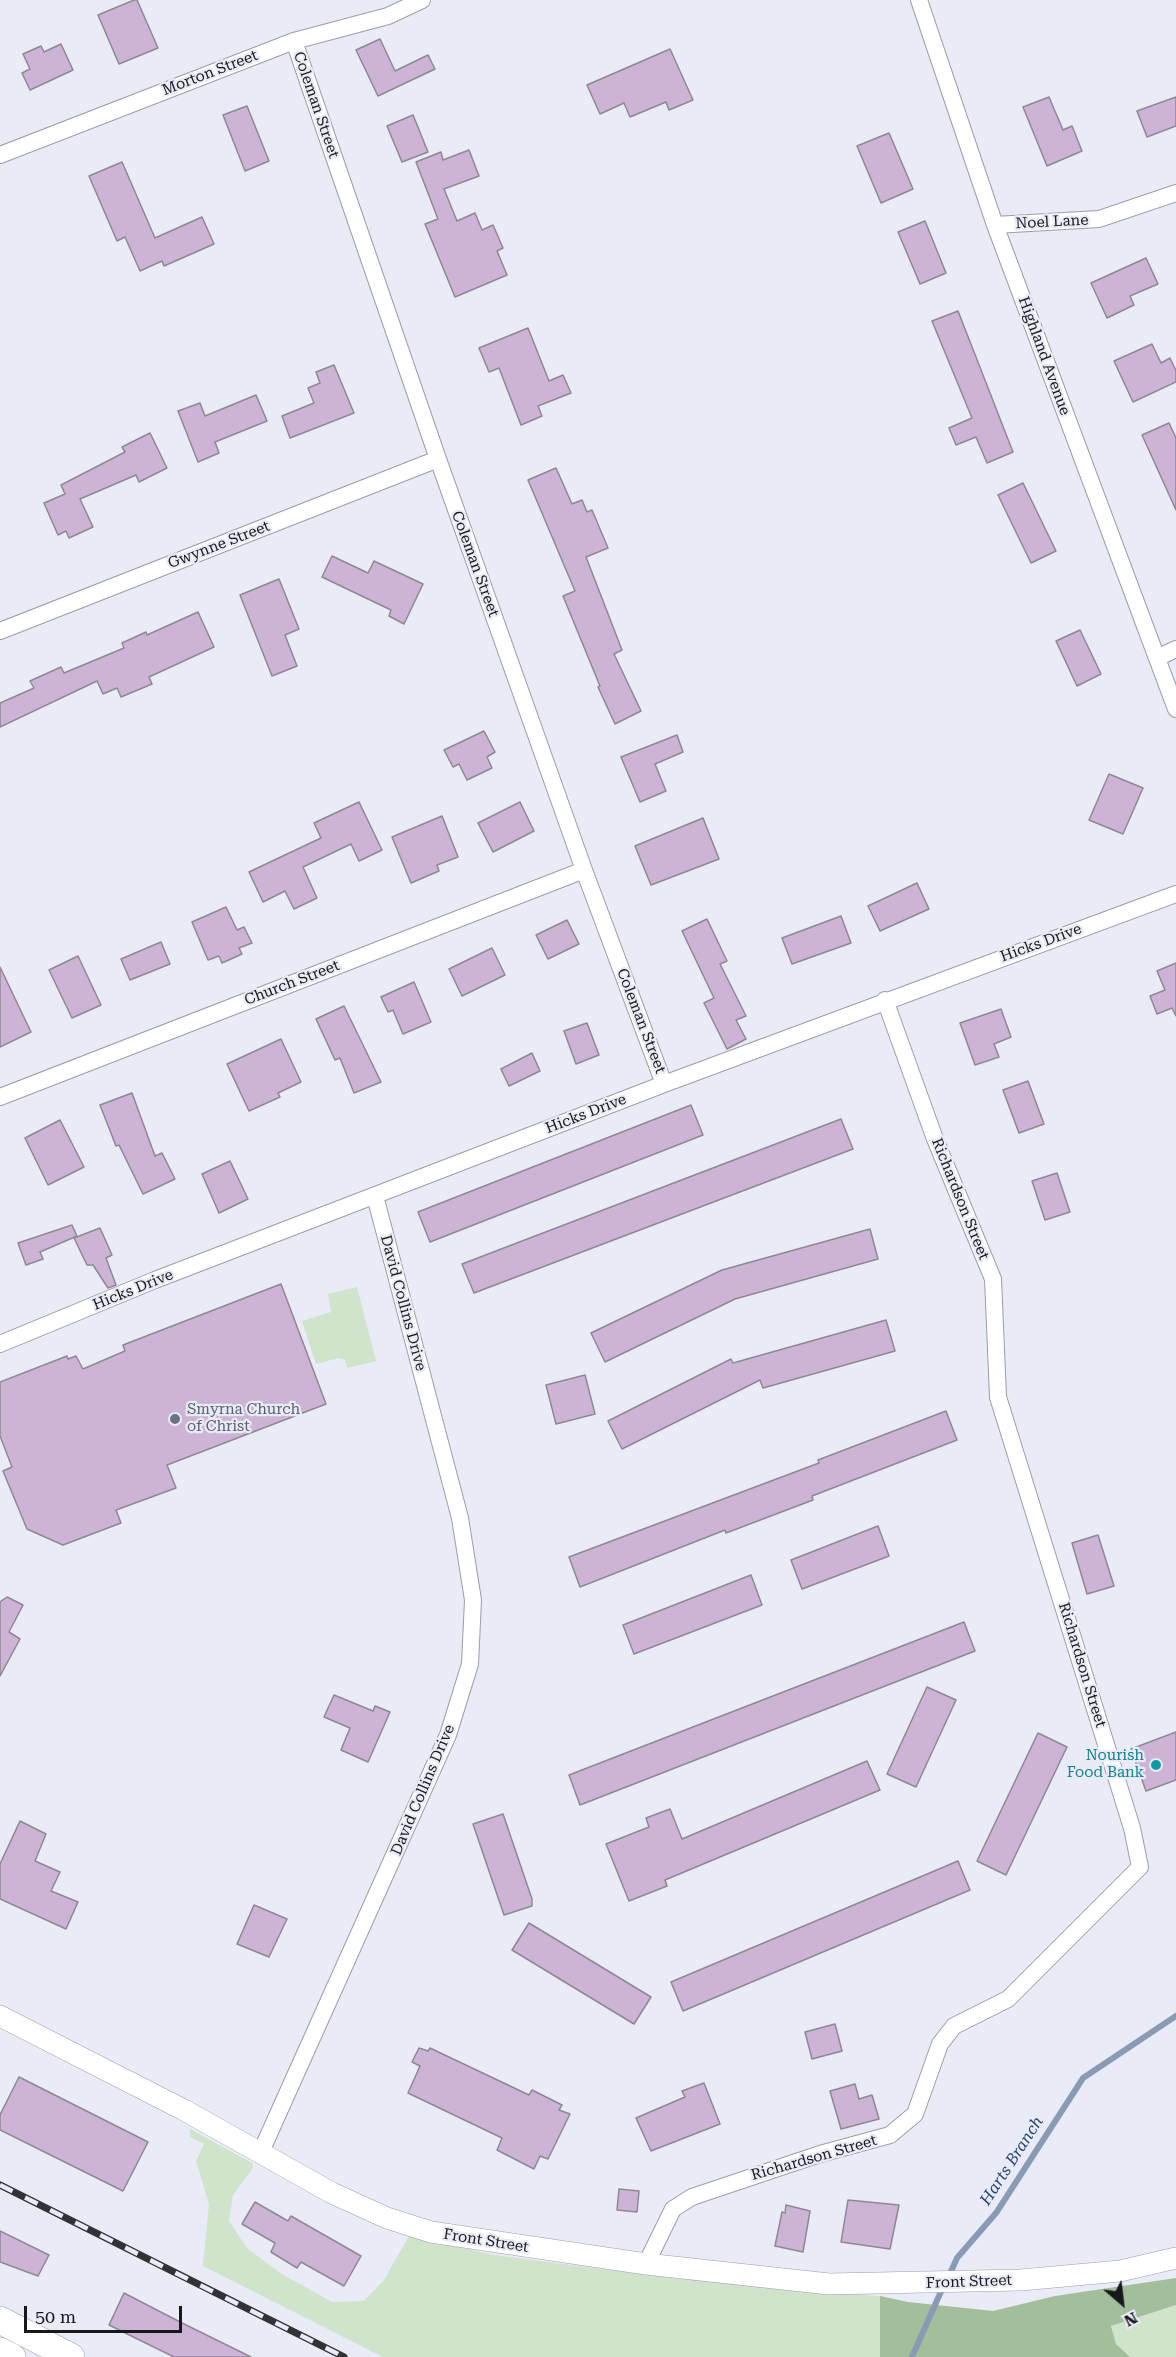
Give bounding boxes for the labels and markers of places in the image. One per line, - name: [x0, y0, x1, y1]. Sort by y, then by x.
- place label: Smyrna Church of Christ: [187, 1401, 300, 1436]
- marker: Smyrna Church of Christ: [168, 1412, 182, 1426]
- place label: Nourish Food Bank: [1067, 1747, 1144, 1782]
- marker: Nourish Food Bank: [1149, 1758, 1163, 1772]

